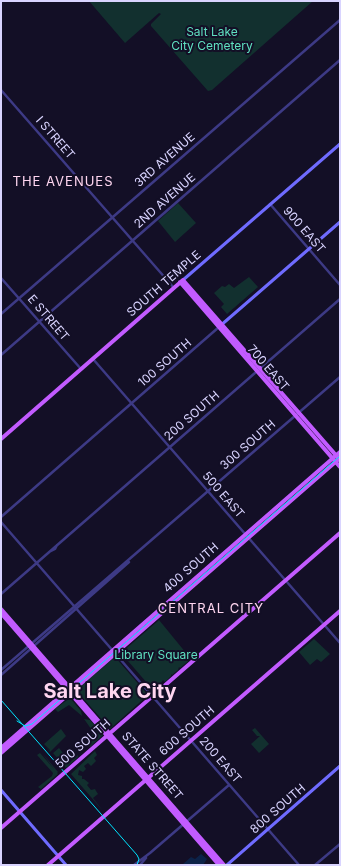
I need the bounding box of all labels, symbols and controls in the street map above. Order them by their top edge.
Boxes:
park label: Salt Lake City Cemetery [171,25,253,53]
street label: I STREET [33,114,77,162]
street label: 3RD AVENUE [132,130,198,190]
street label: 2ND AVENUE [131,170,199,232]
district label: THE AVENUES [12,174,114,190]
street label: 900 EAST [280,204,328,256]
street label: SOUTH TEMPLE [124,248,204,320]
street label: E STREET [24,292,72,344]
street label: 100 SOUTH [135,336,195,390]
street label: 700 EAST [244,342,292,394]
street label: 200 SOUTH [162,388,222,444]
street label: 300 SOUTH [217,417,279,473]
street label: 500 EAST [199,469,247,521]
street label: 400 SOUTH [160,540,222,596]
district label: CENTRAL CITY [158,601,264,617]
park label: Library Square [114,648,198,662]
district label: Salt Lake City [43,680,177,704]
street label: 600 SOUTH [156,703,218,759]
street label: 500 SOUTH [53,716,113,772]
street label: STATE STREET [119,729,185,803]
street label: 200 EAST [196,734,244,786]
street label: 800 SOUTH [247,781,309,837]

